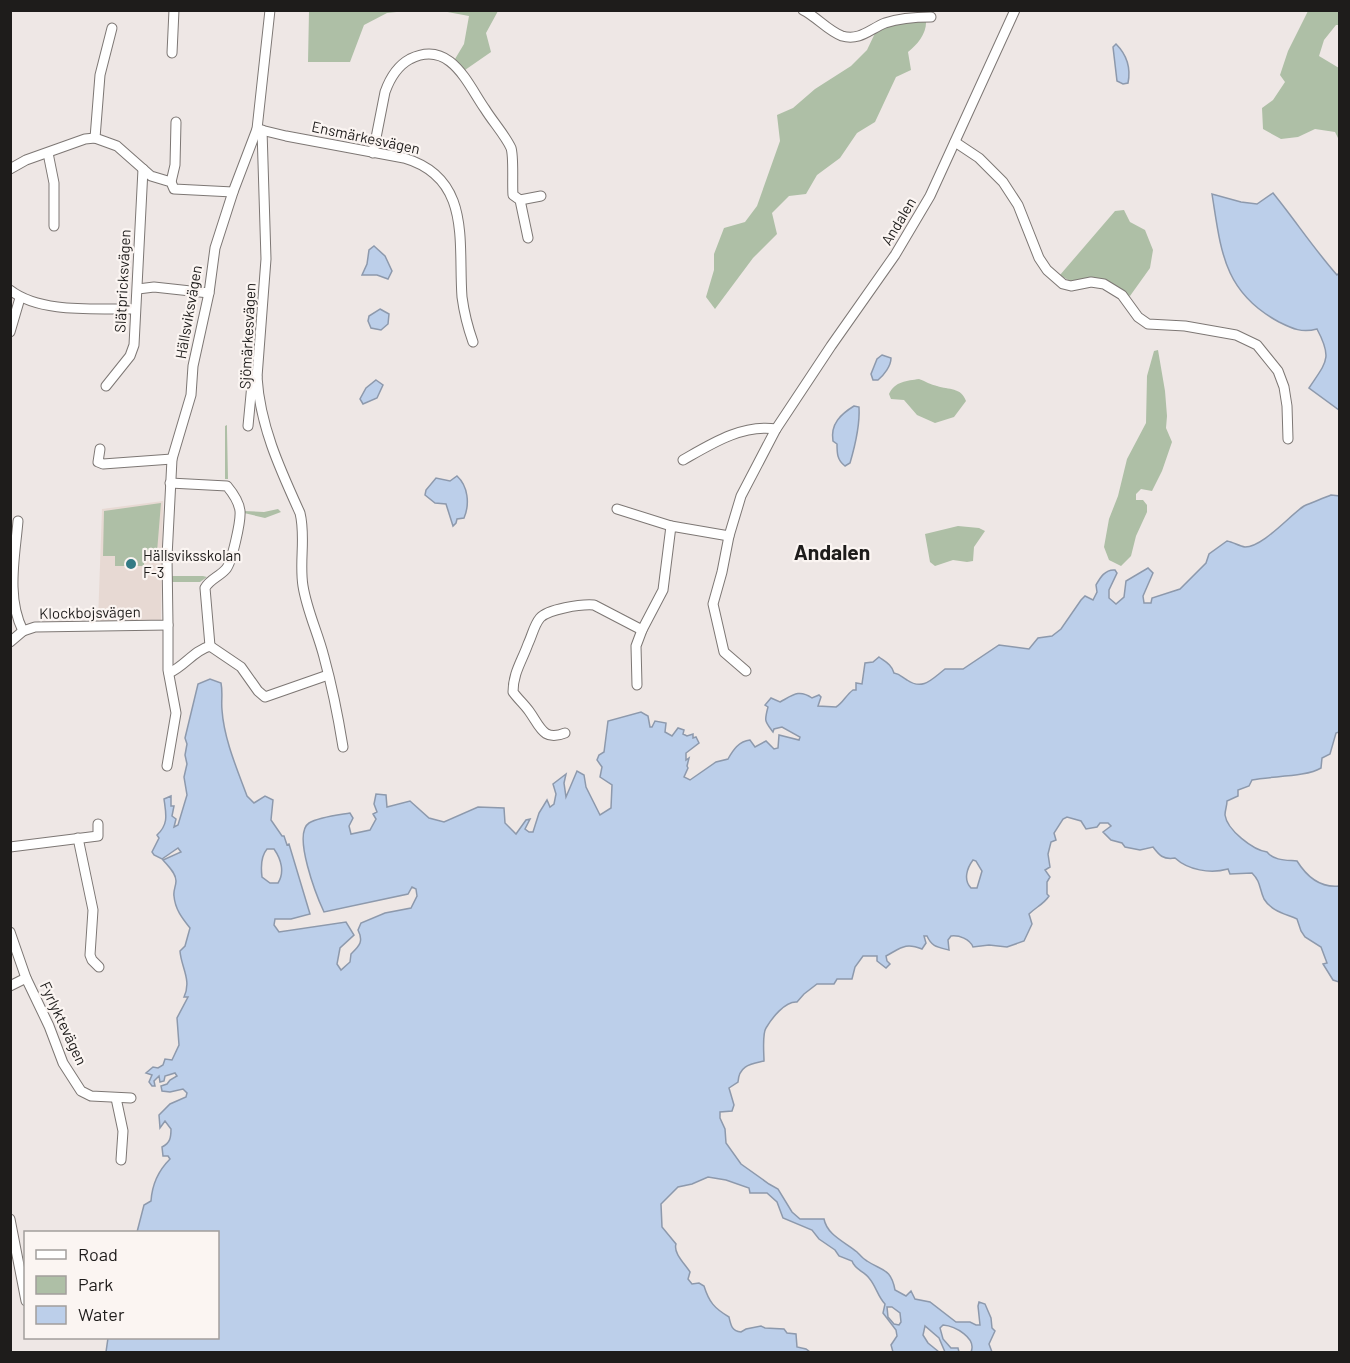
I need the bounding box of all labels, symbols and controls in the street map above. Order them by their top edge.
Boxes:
street label: Ensmärkesvägen [310,117,422,157]
street label: Andalen [877,194,919,248]
street label: Slätpricksvägen [110,229,134,333]
street label: Hällsviksvägen [171,264,205,360]
street label: Sjömärkesvägen [235,282,259,390]
district label: Andalen [794,539,870,564]
place label: Hällsviksskolan F-3 [143,546,241,581]
marker: Hällsviksskolan F-3 [124,557,138,571]
street label: Klockbojsvägen [39,602,141,622]
street label: Fyrlyktevägen [37,978,91,1068]
legend [24,1231,219,1339]
text: Road [78,1243,118,1265]
text: Park [78,1273,113,1295]
text: Water [78,1303,125,1325]

